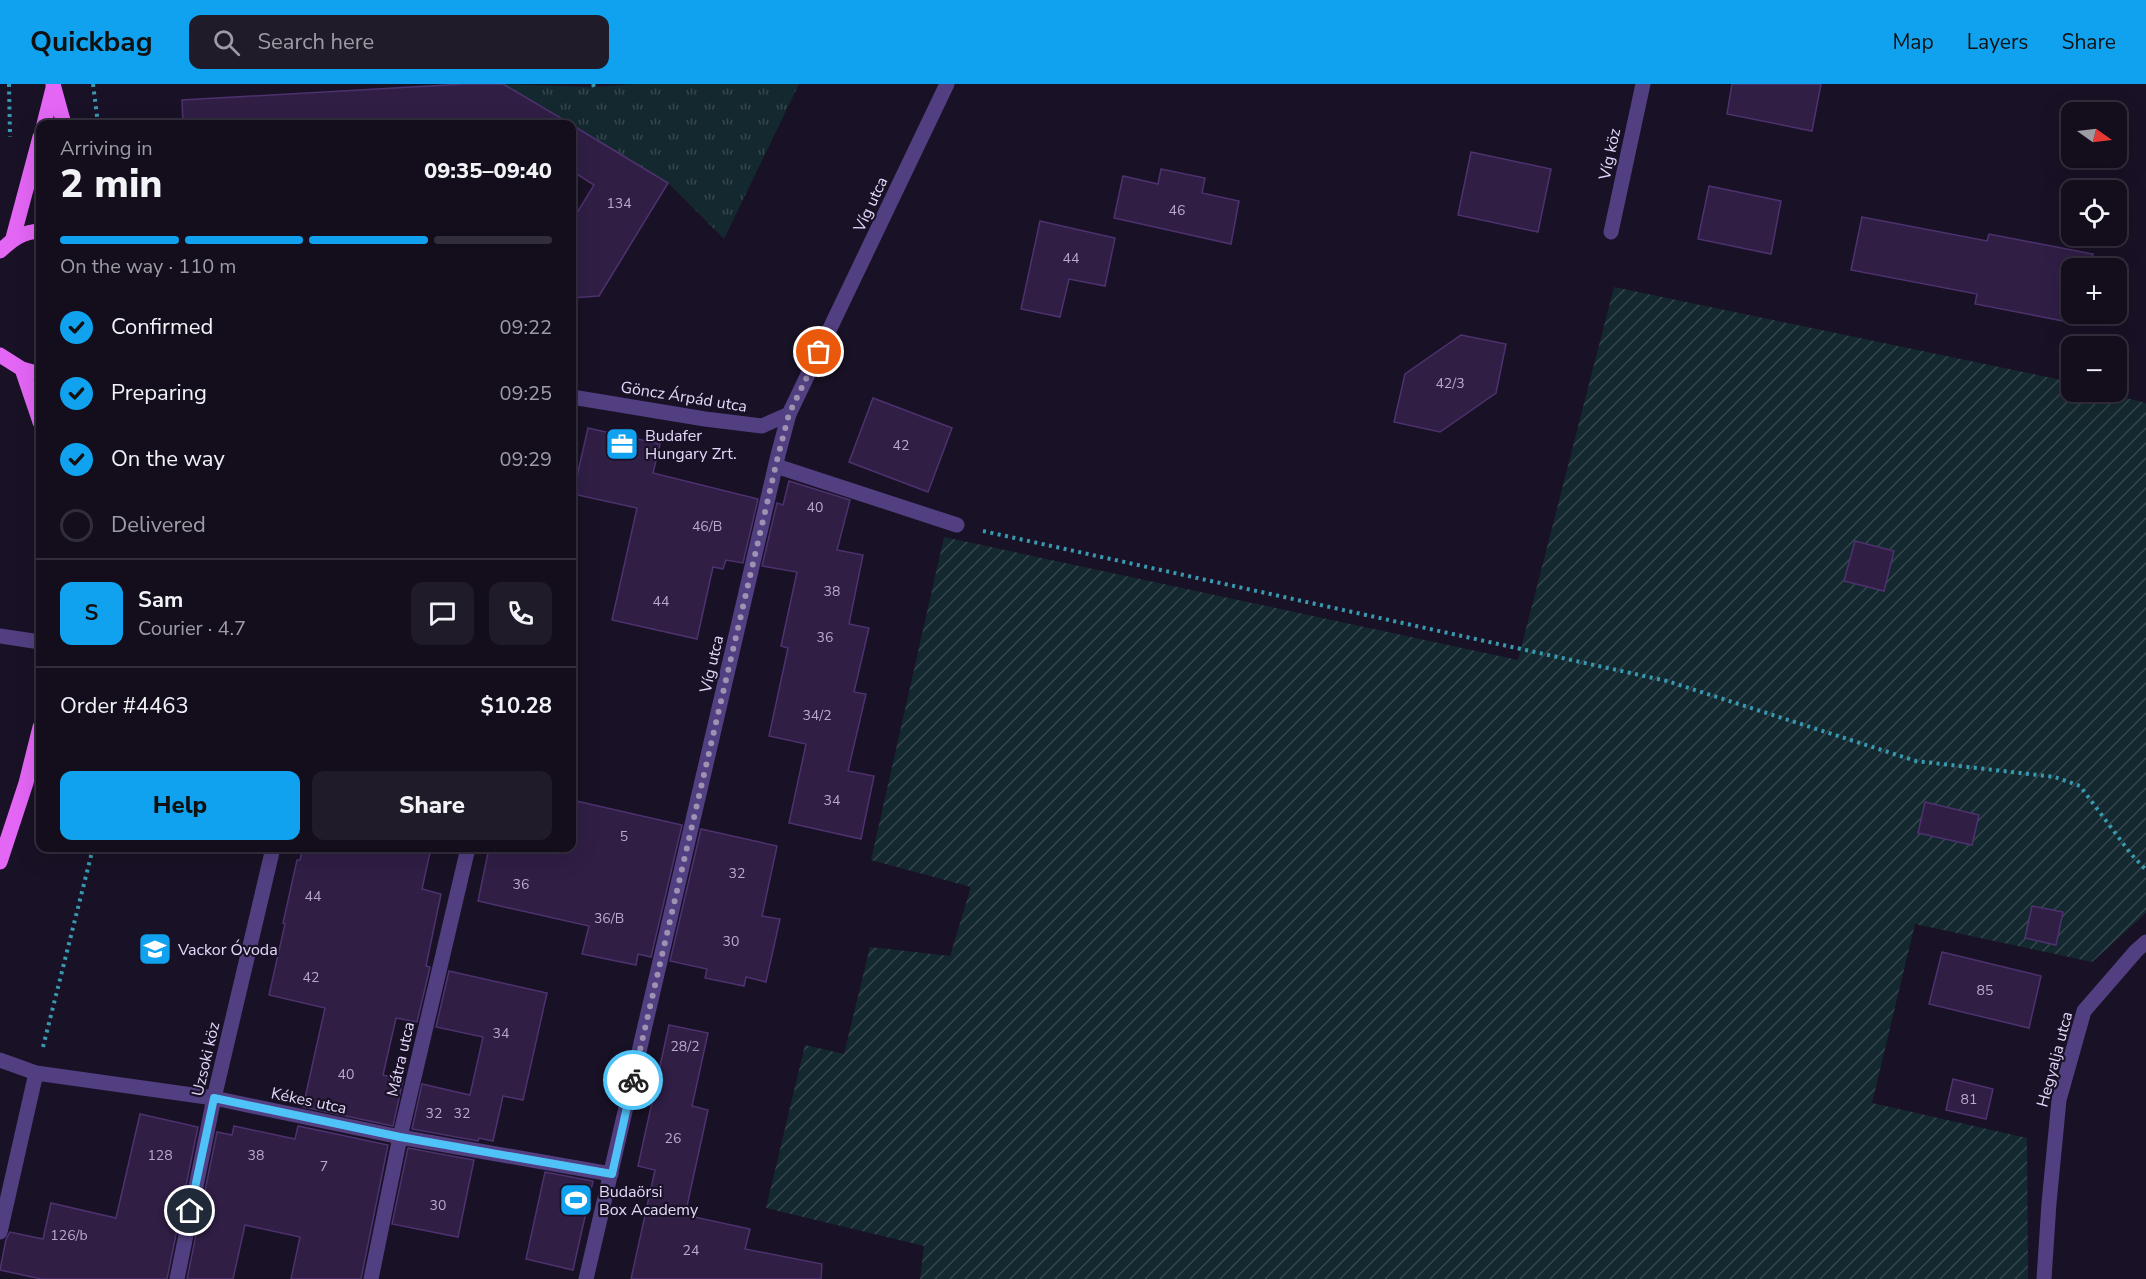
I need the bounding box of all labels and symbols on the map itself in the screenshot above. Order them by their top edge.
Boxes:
north arrow [2061,102,2127,168]
street label: Víg köz [1594,126,1626,183]
street label: Víg utca [848,173,893,237]
house number: 134 [606,194,632,213]
house number: 46 [1169,201,1185,220]
house number: 44 [1063,249,1079,268]
pin [793,326,844,377]
house number: 42/3 [1435,374,1465,393]
street label: Göncz Árpád utca [619,376,749,418]
place label: Budafer Hungary Zrt. [645,425,737,465]
office icon: Budafer Hungary Zrt. [604,426,640,462]
house number: 42 [893,436,909,455]
house number: 40 [807,498,823,517]
house number: 46/B [692,517,722,536]
house number: 38 [824,582,840,601]
house number: 44 [653,592,669,611]
house number: 36 [817,628,833,647]
street label: Víg utca [694,633,729,696]
house number: 34/2 [802,706,832,725]
house number: 34 [824,791,840,810]
house number: 5 [620,827,628,846]
house number: 32 [729,864,745,883]
house number: 36 [513,875,529,894]
house number: 44 [305,887,321,906]
house number: 36/B [594,909,624,928]
school or university icon: Vackor Óvoda [137,931,173,967]
house number: 30 [723,932,739,951]
place label: Vackor Óvoda [177,939,278,961]
house number: 42 [303,968,319,987]
house number: 85 [1977,981,1993,1000]
street label: Hegyalja utca [2032,1009,2078,1109]
street label: Uzsoki köz [187,1020,225,1098]
street label: Mátra utca [382,1020,420,1099]
house number: 34 [493,1024,509,1043]
house number: 28/2 [670,1037,700,1056]
courier [603,1050,663,1110]
house number: 40 [338,1065,354,1084]
street label: Kékes utca [269,1082,349,1120]
house number: 81 [1961,1090,1977,1109]
house number: 32 [426,1104,442,1123]
house number: 32 [454,1104,470,1123]
house number: 26 [665,1129,681,1148]
house number: 128 [147,1146,173,1165]
house number: 38 [248,1146,264,1165]
house number: 7 [320,1157,328,1176]
place label: Budaörsi Box Academy [599,1181,699,1221]
sports icon: Budaörsi Box Academy [558,1182,594,1218]
pin [164,1185,215,1236]
house number: 30 [430,1196,446,1215]
house number: 126/b [50,1226,88,1245]
house number: 24 [683,1241,699,1260]

